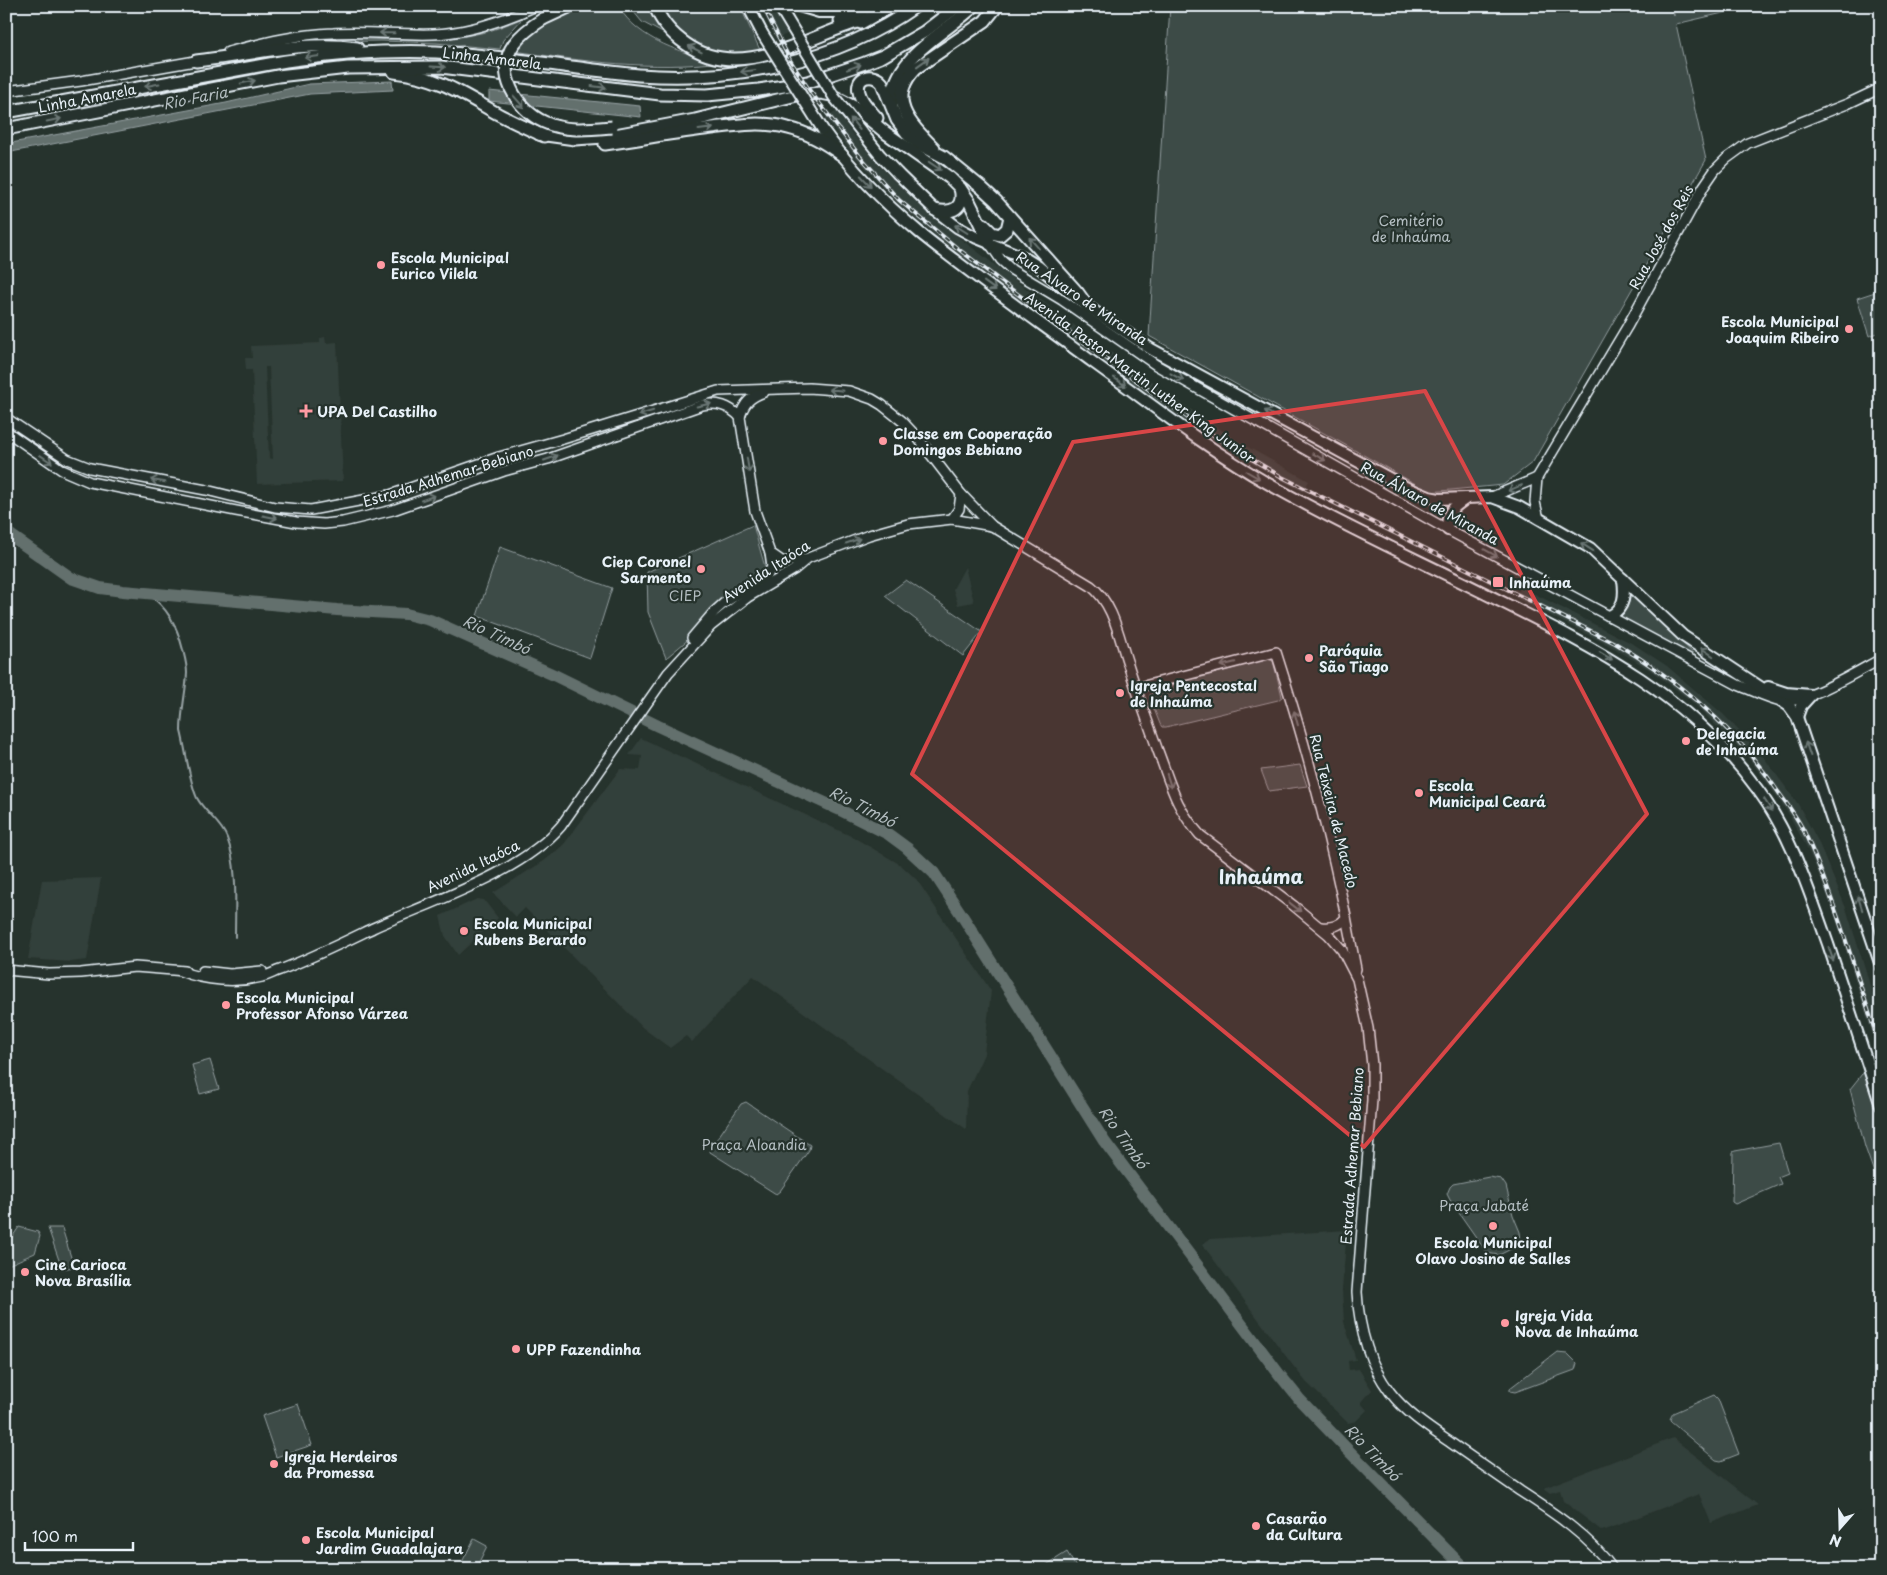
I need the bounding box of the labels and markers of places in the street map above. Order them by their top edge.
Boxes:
place label: Escola Municipal Eurico Vilela [391,247,509,284]
marker: Escola Municipal Eurico Vilela [375,259,387,271]
place label: Escola Municipal Joaquim Ribeiro [1721,311,1839,348]
marker: Escola Municipal Joaquim Ribeiro [1843,323,1855,335]
place label: UPA Del Castilho [317,401,437,422]
marker: UPA Del Castilho [299,404,313,418]
place label: Classe em Cooperação Domingos Bebiano [893,423,1052,460]
marker: Classe em Cooperação Domingos Bebiano [877,435,889,447]
place label: Ciep Coronel Sarmento [602,551,691,588]
marker: Ciep Coronel Sarmento [695,563,707,575]
place label: Inhaúma [1509,572,1572,593]
marker: Inhaúma [1491,575,1505,589]
place label: Paróquia São Tiago [1319,640,1389,677]
marker: Paróquia São Tiago [1303,652,1315,664]
place label: Igreja Pentecostal de Inhaúma [1130,675,1257,712]
marker: Igreja Pentecostal de Inhaúma [1114,687,1126,699]
place label: Delegacia de Inhaúma [1696,723,1779,760]
marker: Delegacia de Inhaúma [1680,735,1692,747]
place label: Escola Municipal Ceará [1429,775,1546,812]
marker: Escola Municipal Ceará [1413,787,1425,799]
place label: Escola Municipal Rubens Berardo [474,913,592,950]
marker: Escola Municipal Rubens Berardo [458,925,470,937]
place label: Escola Municipal Professor Afonso Várzea [236,987,409,1024]
marker: Escola Municipal Professor Afonso Várzea [220,999,232,1011]
marker: Escola Municipal Olavo Josino de Salles [1487,1220,1499,1232]
place label: Escola Municipal Olavo Josino de Salles [1415,1232,1571,1269]
place label: Cine Carioca Nova Brasília [35,1254,132,1291]
marker: Cine Carioca Nova Brasília [19,1266,31,1278]
place label: Igreja Vida Nova de Inhaúma [1515,1305,1639,1342]
marker: Igreja Vida Nova de Inhaúma [1499,1317,1511,1329]
place label: UPP Fazendinha [526,1339,642,1360]
marker: UPP Fazendinha [510,1343,522,1355]
place label: Igreja Herdeiros da Promessa [284,1446,398,1483]
marker: Igreja Herdeiros da Promessa [268,1458,280,1470]
place label: Casarão da Cultura [1266,1508,1343,1545]
marker: Casarão da Cultura [1250,1520,1262,1532]
place label: Escola Municipal Jardim Guadalajara [316,1522,464,1559]
marker: Escola Municipal Jardim Guadalajara [300,1534,312,1546]

